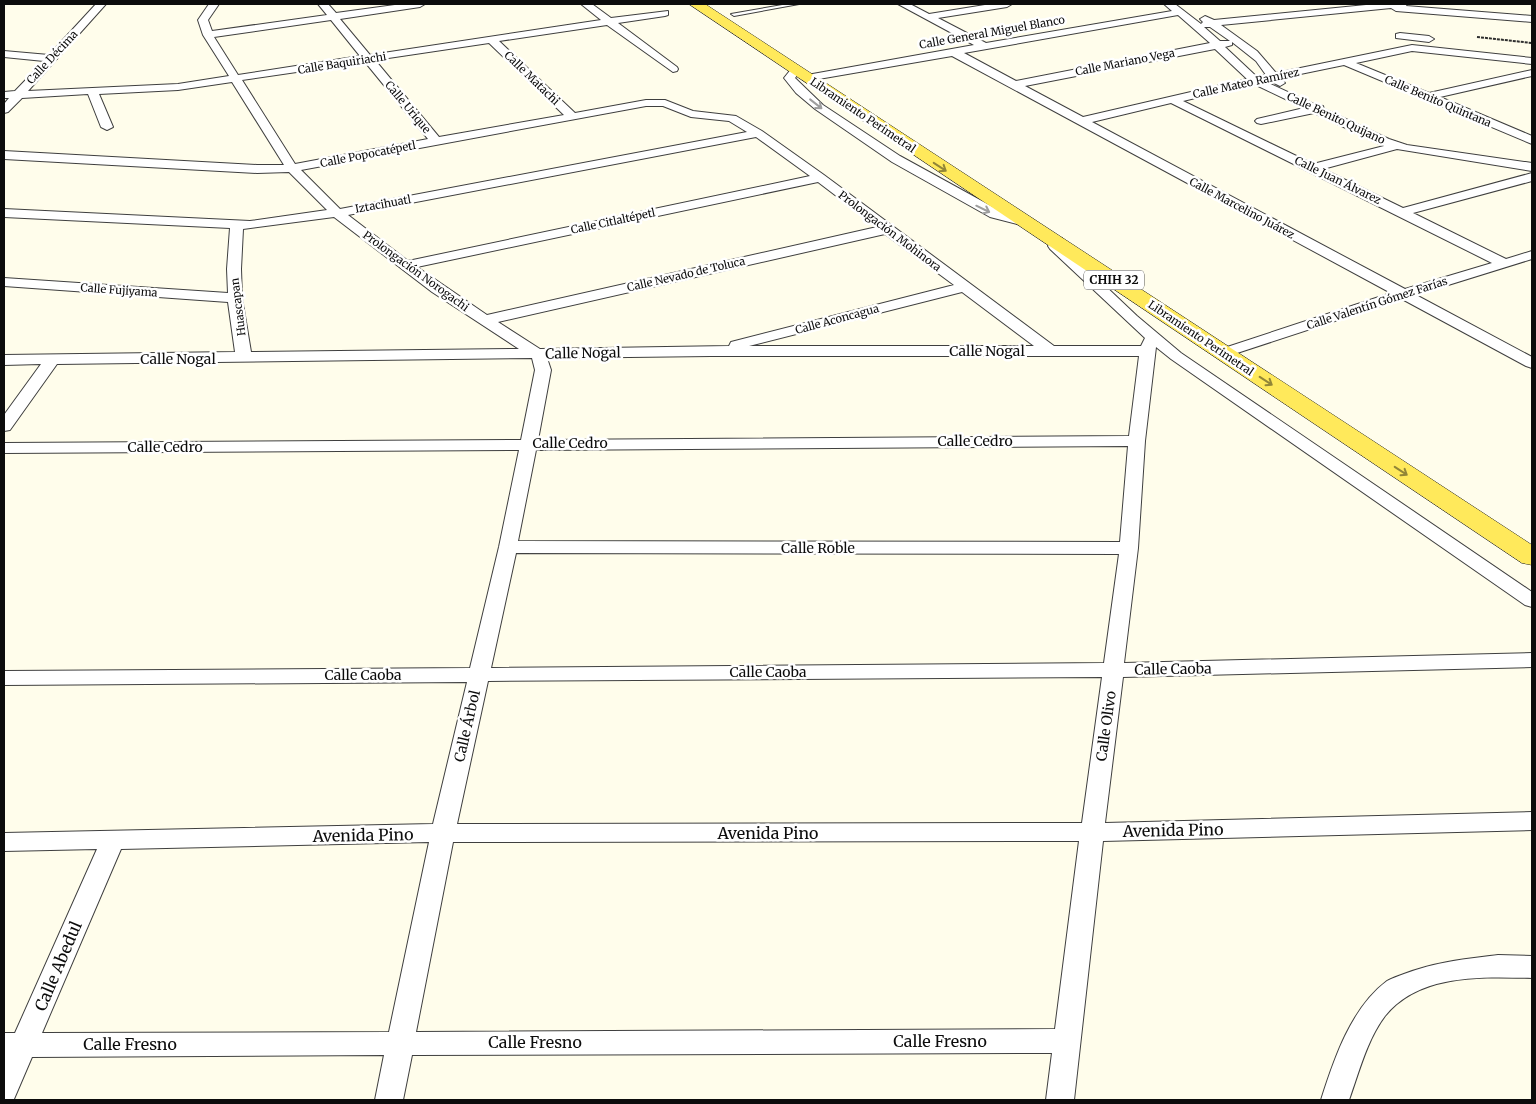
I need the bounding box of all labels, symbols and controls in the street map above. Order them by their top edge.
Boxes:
street label: Calle General Miguel Blanco [918,12,1066,52]
street label: Calle Décima [23,27,81,87]
street label: Calle Mariano Vega [1074,45,1176,78]
street label: Calle Matachi [501,48,563,108]
street label: Calle Baquiriachi [297,49,388,77]
street label: Calle Mateo Ramírez [1191,65,1301,101]
street label: Calle Benito Quintana [1382,72,1494,130]
street label: Libramiento Perimetral [808,74,919,156]
street label: Calle Urique [382,78,434,136]
street label: Calle Benito Quijano [1285,89,1388,147]
one-way arrow [809,99,822,110]
street label: Calle Popocatépetl [319,138,418,170]
street label: Calle Juan Álvarez [1292,153,1384,207]
one-way arrow [933,162,947,172]
street label: Calle Marcelino Juárez [1187,174,1297,242]
street label: Prolongación Mohinora [836,188,944,274]
street label: Iztacihuatl [354,192,413,216]
one-way arrow [976,204,991,214]
street label: Calle Citlaltépetl [569,205,657,237]
street label: Prolongación Norogachi [360,228,472,314]
street label: Calle Nevado de Toluca [626,254,746,294]
road number: CHIH 32 [1084,270,1144,290]
street label: Calle Valentín Gómez Farías [1305,274,1449,332]
street label: Huascapan [227,277,248,337]
street label: Calle Fujiyama [80,280,158,300]
street label: Libramiento Perimetral [1146,297,1257,379]
street label: Calle Aconcagua [794,301,881,337]
street label: Calle Nogal [949,342,1025,360]
street label: Calle Nogal [545,343,622,363]
street label: Calle Nogal [140,350,216,368]
one-way arrow [1258,377,1272,387]
street label: Calle Cedro [937,432,1013,450]
street label: Calle Cedro [532,434,608,452]
street label: Calle Cedro [127,438,203,456]
one-way arrow [1394,466,1408,476]
street label: Calle Roble [781,539,855,557]
street label: Calle Caoba [1134,659,1212,679]
street label: Calle Caoba [729,663,807,681]
street label: Calle Caoba [324,666,402,684]
street label: Calle Árbol [450,688,484,764]
street label: Calle Olivo [1092,690,1120,762]
street label: Avenida Pino [1121,819,1224,841]
street label: Avenida Pino [717,823,818,843]
street label: Avenida Pino [311,824,414,846]
street label: Calle Abedul [30,918,86,1014]
street label: Calle Fresno [893,1031,987,1051]
street label: Calle Fresno [488,1032,582,1052]
street label: Calle Fresno [83,1034,177,1054]

